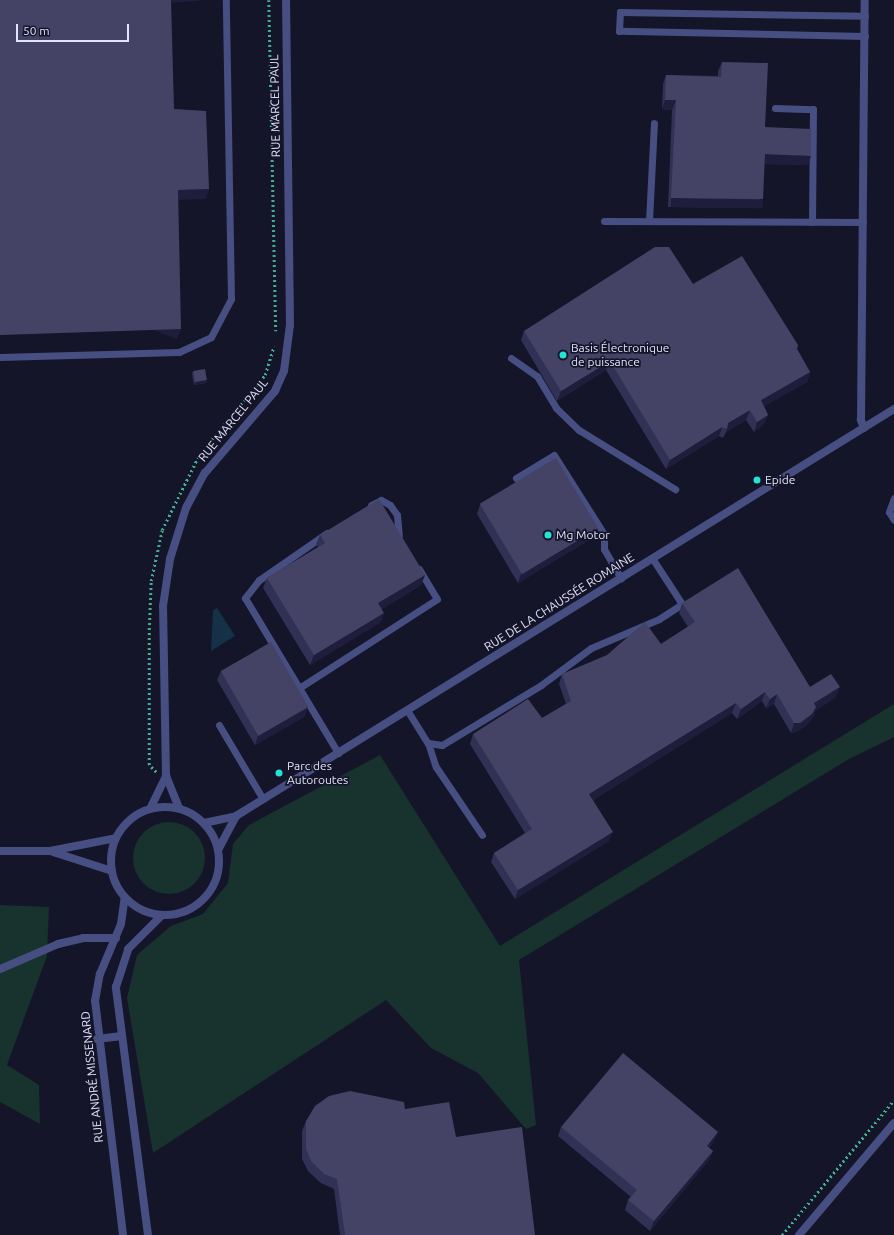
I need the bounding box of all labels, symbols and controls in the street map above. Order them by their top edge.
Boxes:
scale bar [18,16,131,42]
text: 50 m [23,24,50,37]
street label: RUE MARCEL PAUL [267,55,283,157]
place label: Basis Électronique de puissance [571,341,669,369]
marker: Basis Électronique de puissance [558,350,568,360]
street label: RUE MARCEL PAUL [195,376,271,464]
place label: Epide [765,473,795,487]
marker: Epide [752,475,762,485]
place label: Mg Motor [556,528,610,542]
marker: Mg Motor [543,530,553,540]
street label: RUE DE LA CHAUSSÉE ROMAINE [481,550,637,654]
place label: Parc des Autoroutes [287,759,348,787]
marker: Parc des Autoroutes [274,768,284,778]
street label: RUE ANDRÉ MISSENARD [78,1011,106,1143]

